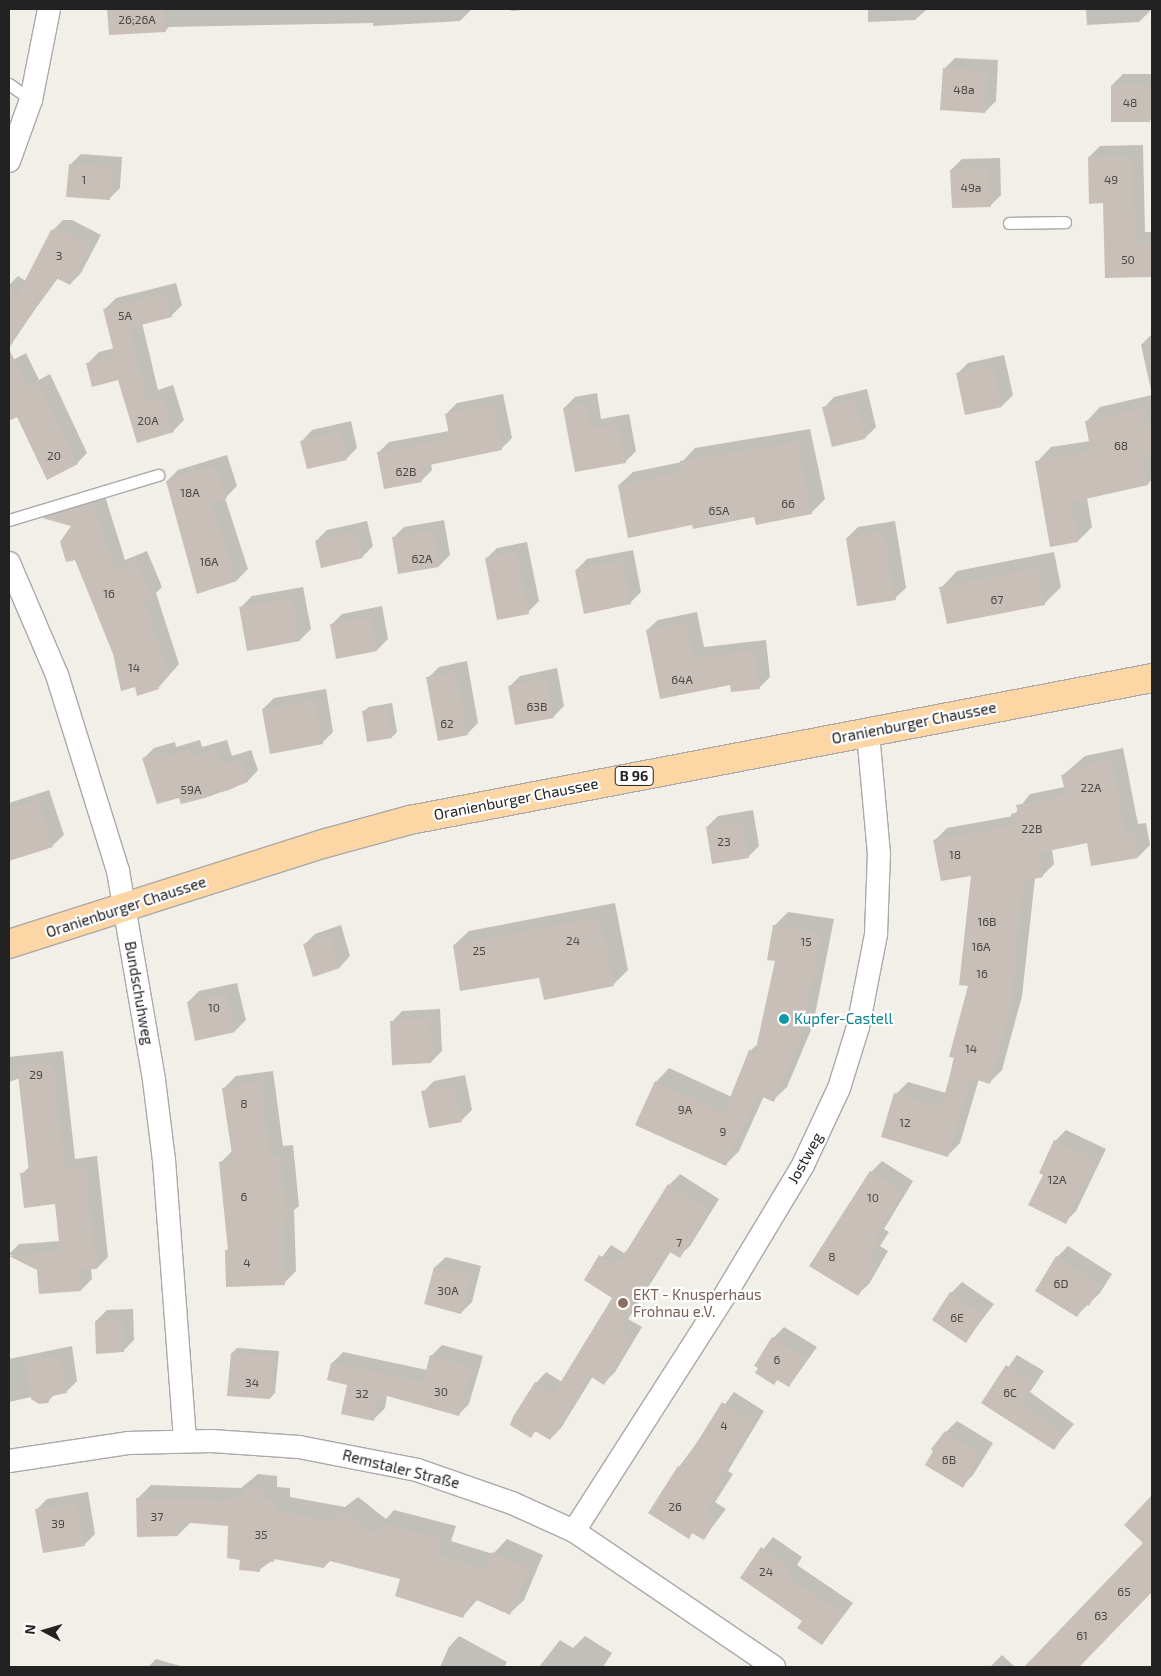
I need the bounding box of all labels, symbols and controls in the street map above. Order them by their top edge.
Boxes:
house number: 26;26A [118,13,156,27]
house number: 48a [953,83,975,97]
house number: 48 [1123,96,1137,110]
house number: 1 [82,173,86,187]
house number: 49 [1104,173,1118,187]
house number: 49a [961,181,981,195]
house number: 3 [56,249,62,263]
house number: 50 [1121,253,1135,267]
house number: 5A [118,309,132,323]
house number: 20A [137,414,159,428]
house number: 68 [1114,439,1128,453]
house number: 20 [47,449,61,463]
house number: 62B [395,465,417,479]
house number: 18A [180,486,200,500]
house number: 66 [781,497,795,511]
house number: 65A [709,504,729,518]
house number: 62A [411,552,433,566]
house number: 16A [199,555,219,569]
house number: 16 [103,587,115,601]
house number: 67 [990,593,1004,607]
house number: 14 [128,661,140,675]
house number: 64A [671,673,693,687]
street label: Oranienburger Chaussee [830,698,998,748]
house number: 63B [527,700,547,714]
house number: 62 [440,717,454,731]
road number: B 96 [614,764,654,788]
street label: Oranienburger Chaussee [432,774,600,824]
house number: 22A [1081,781,1101,795]
house number: 59A [181,783,201,797]
house number: 22B [1022,822,1042,836]
house number: 23 [717,835,731,849]
house number: 18 [949,848,961,862]
street label: Oranienburger Chaussee [43,873,209,941]
house number: 16B [977,915,997,929]
house number: 24 [566,934,580,948]
house number: 15 [800,935,812,949]
street label: Bundschuhweg [121,940,157,1046]
house number: 16A [971,940,991,954]
house number: 25 [472,944,486,958]
house number: 16 [976,967,988,981]
house number: 10 [208,1001,220,1015]
place label: Kupfer-Castell [794,1010,893,1028]
marker: Kupfer-Castell [778,1013,790,1025]
house number: 14 [965,1042,977,1056]
house number: 29 [29,1068,43,1082]
house number: 8 [240,1097,248,1111]
house number: 9A [678,1103,692,1117]
house number: 12 [899,1116,911,1130]
house number: 9 [720,1125,726,1139]
street label: Jostweg [784,1129,826,1187]
house number: 12A [1048,1173,1066,1187]
house number: 6 [241,1190,247,1204]
house number: 10 [867,1191,879,1205]
house number: 7 [676,1236,682,1250]
house number: 8 [828,1250,836,1264]
house number: 4 [243,1256,251,1270]
house number: 6D [1054,1277,1068,1291]
house number: 30A [437,1284,459,1298]
place label: EKT - Knusperhaus Frohnau e.V. [633,1285,762,1320]
marker: EKT - Knusperhaus Frohnau e.V. [617,1297,629,1309]
house number: 6E [950,1311,964,1325]
house number: 6 [774,1353,780,1367]
house number: 34 [245,1376,259,1390]
house number: 30 [434,1385,448,1399]
house number: 6C [1003,1386,1017,1400]
house number: 32 [355,1387,369,1401]
house number: 4 [720,1419,728,1433]
street label: Remstaler Straße [340,1446,462,1492]
house number: 6B [942,1453,956,1467]
house number: 26 [668,1500,682,1514]
house number: 37 [151,1510,163,1524]
house number: 39 [51,1517,65,1531]
house number: 35 [254,1528,268,1542]
house number: 24 [759,1565,773,1579]
house number: 65 [1117,1585,1131,1599]
north arrow [20,1606,70,1656]
house number: 63 [1094,1609,1108,1623]
text: N [21,1623,39,1635]
house number: 61 [1076,1629,1088,1643]

